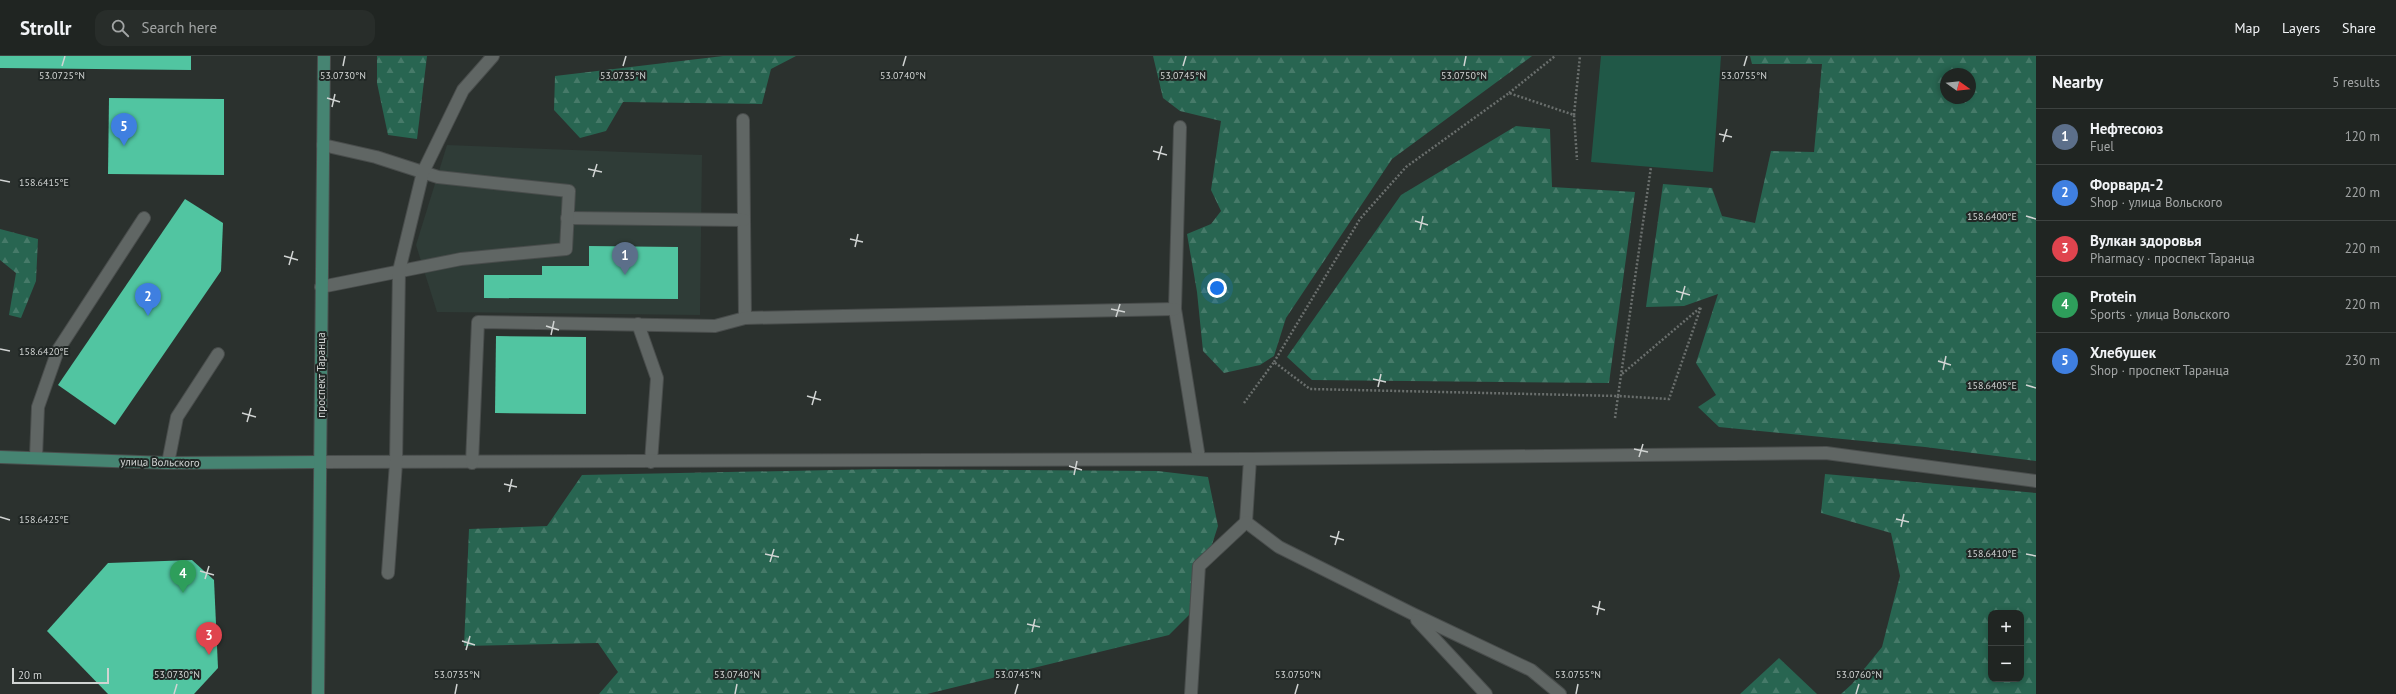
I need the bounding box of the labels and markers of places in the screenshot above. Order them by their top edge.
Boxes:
pin: 5 [111,113,137,146]
pin: 1 [612,242,638,275]
pin: 2 [135,283,161,316]
pin: 4 [170,560,196,593]
pin: 3 [196,622,222,655]

